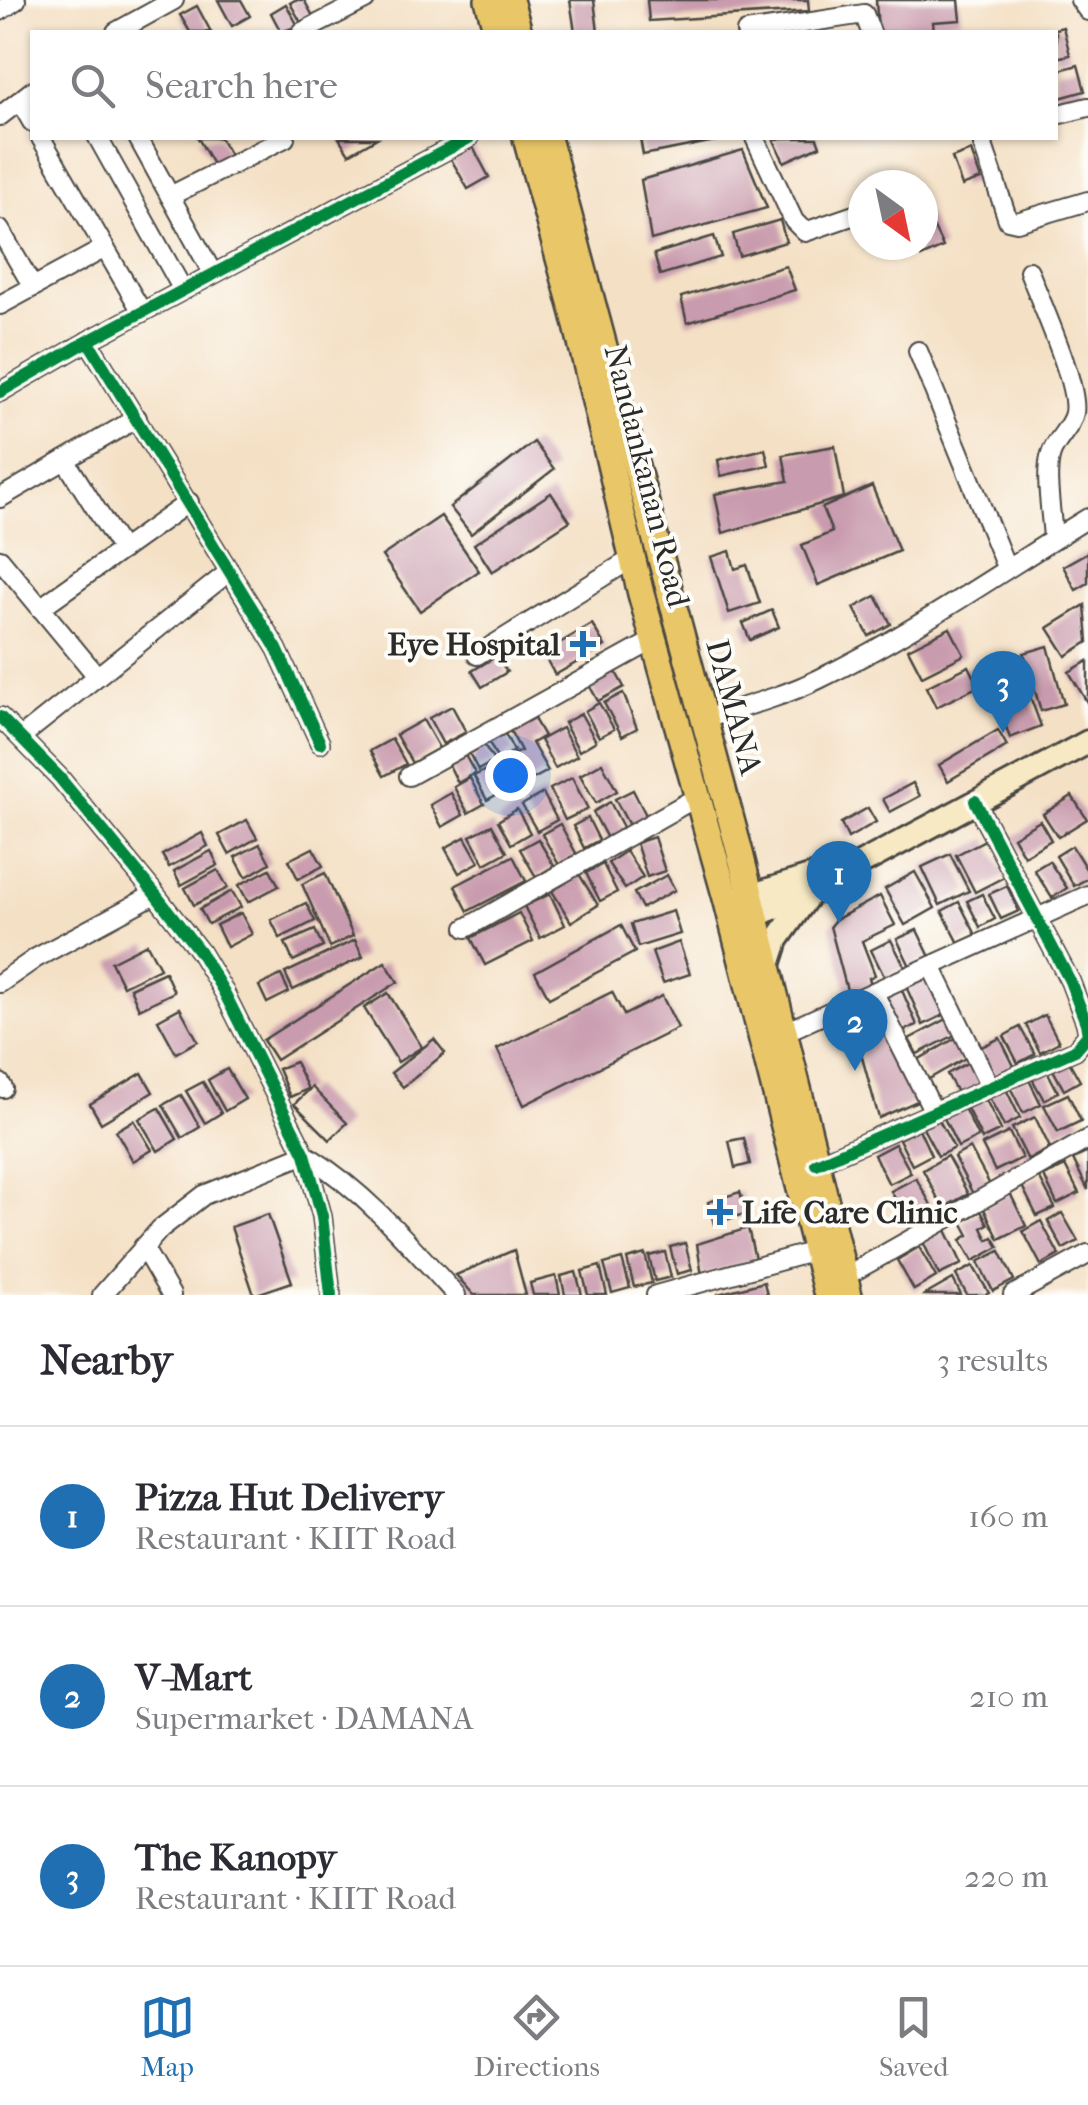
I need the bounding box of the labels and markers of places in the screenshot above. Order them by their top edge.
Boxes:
place label: Eye Hospital [388,626,560,663]
marker: Eye Hospital [570,631,596,657]
pin: 3 [970,650,1036,733]
pin: 1 [806,840,872,923]
pin: 2 [822,988,888,1071]
place label: Life Care Clinic [742,1194,958,1231]
marker: Life Care Clinic [707,1199,733,1225]

